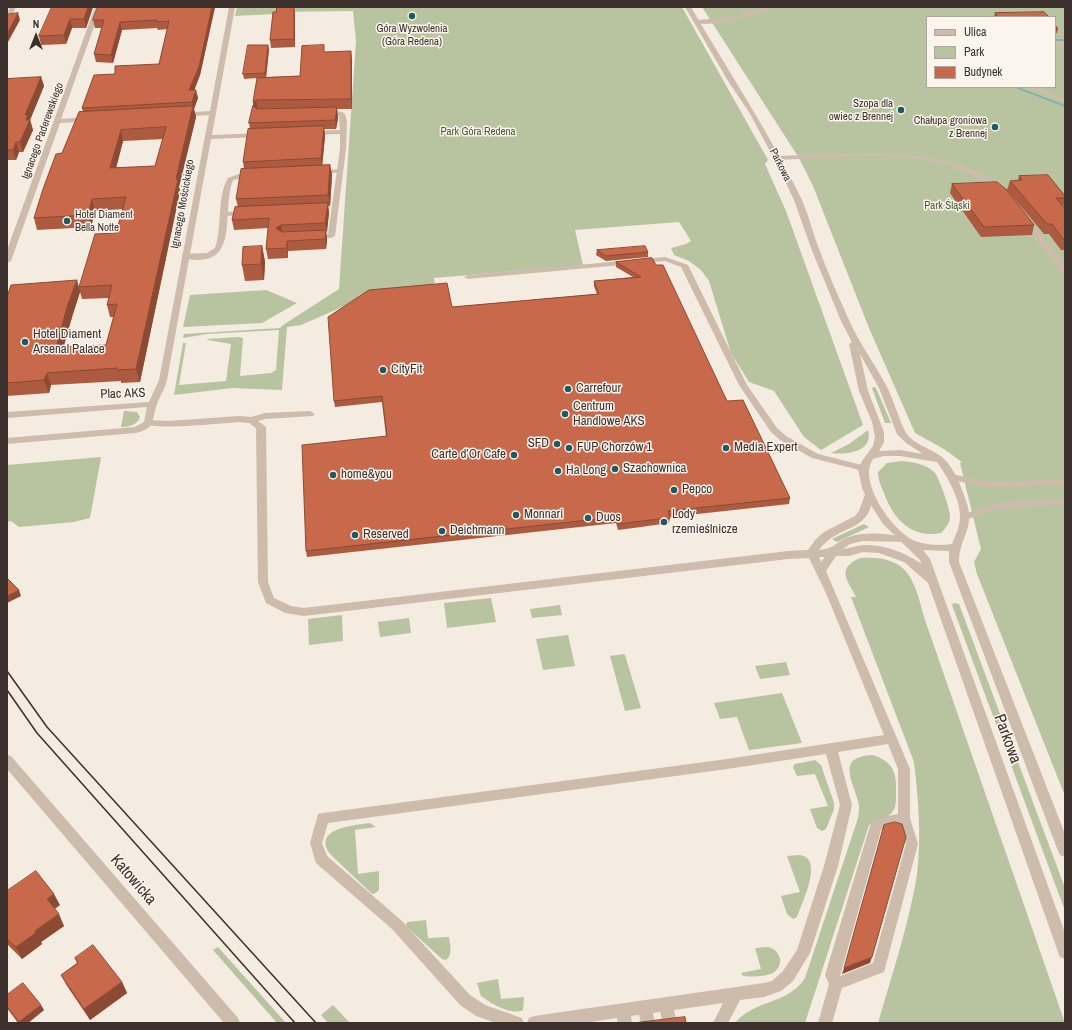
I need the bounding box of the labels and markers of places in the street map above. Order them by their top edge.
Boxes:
marker: Góra Wyzwolenia (Góra Redena) [407,11,417,21]
place label: Góra Wyzwolenia (Góra Redena) [376,22,448,48]
place label: Szopa dla owiec z Brennej [829,97,893,123]
marker: Szopa dla owiec z Brennej [896,105,906,115]
place label: Chałupa groniowa z Brennej [914,114,987,140]
marker: Chałupa groniowa z Brennej [990,122,1000,132]
place label: Hotel Diament Bella Notte [75,208,133,234]
marker: Hotel Diament Bella Notte [62,216,72,226]
place label: Hotel Diament Arsenal Palace [33,327,105,358]
marker: Hotel Diament Arsenal Palace [20,337,30,347]
place label: CityFit [391,362,422,378]
marker: CityFit [378,365,388,375]
place label: Carrefour [576,381,621,397]
marker: Carrefour [563,384,573,394]
place label: Centrum Handlowe AKS [573,399,645,430]
marker: Centrum Handlowe AKS [560,409,570,419]
place label: SFD [528,436,549,452]
marker: SFD [552,439,562,449]
place label: FUP Chorzów 1 [577,440,652,456]
place label: Media Expert [734,440,797,456]
marker: FUP Chorzów 1 [564,443,574,453]
marker: Media Expert [721,443,731,453]
place label: Carte d’Or Cafe [431,447,506,463]
marker: Carte d’Or Cafe [509,450,519,460]
place label: Szachownica [623,461,686,477]
place label: Ha Long [566,463,606,479]
marker: Szachownica [610,464,620,474]
marker: Ha Long [553,466,563,476]
place label: home&you [341,467,392,483]
marker: home&you [328,470,338,480]
place label: Pepco [682,482,712,498]
marker: Pepco [669,485,679,495]
place label: Monnari [524,507,563,523]
place label: Lody rzemieślnicze [672,507,738,538]
marker: Monnari [511,510,521,520]
place label: Duos [596,510,621,526]
marker: Duos [583,513,593,523]
marker: Lody rzemieślnicze [659,517,669,527]
place label: Deichmann [450,523,505,539]
marker: Deichmann [437,526,447,536]
place label: Reserved [363,527,409,543]
marker: Reserved [350,530,360,540]

